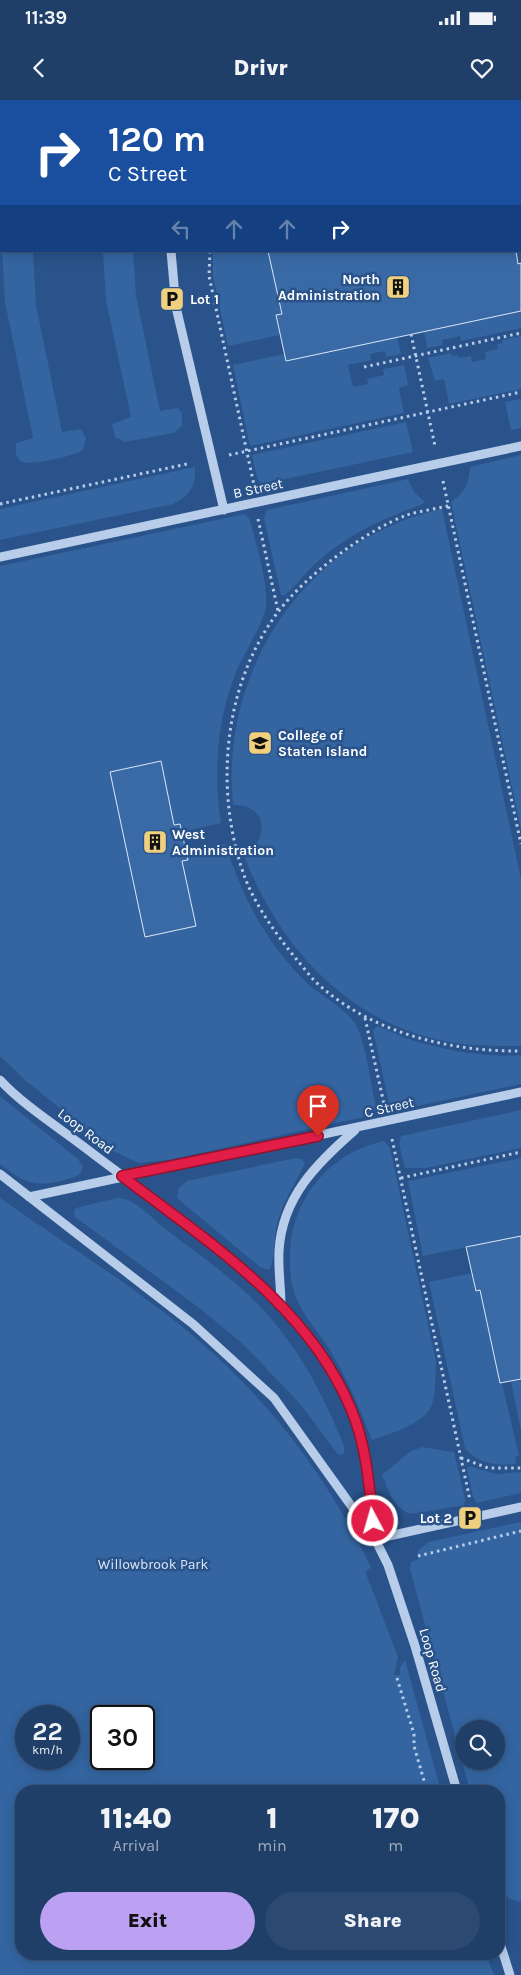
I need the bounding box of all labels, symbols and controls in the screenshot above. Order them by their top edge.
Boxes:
text: 11:39 [25,7,67,29]
icon: back [25,54,53,82]
icon: heart [468,54,496,82]
text: Drivr [233,55,288,81]
text: 120 m [108,119,206,160]
icon: right [25,120,90,185]
text: C Street [108,161,187,187]
icon: left [167,215,195,243]
icon: ahead [220,215,248,243]
icon: ahead [273,215,301,243]
icon: right [326,215,354,243]
place label: North Administration [278,271,380,304]
building icon: North Administration [385,274,411,300]
parking icon: Lot 1 [159,286,185,312]
place label: Lot 1 [190,291,219,308]
street label: B Street [232,475,285,502]
place label: College of Staten Island [278,727,367,760]
school or university icon: College of Staten Island [247,730,273,756]
place label: West Administration [172,826,274,859]
building icon: West Administration [142,829,168,855]
pin [297,1085,339,1136]
icon: arrive [304,1092,332,1120]
street label: C Street [363,1094,416,1121]
street label: Loop Road [54,1105,117,1158]
position arrow [346,1494,398,1546]
parking icon: Lot 2 [457,1505,483,1531]
place label: Lot 2 [420,1510,452,1527]
park label: Willowbrook Park [98,1556,208,1573]
street label: Loop Road [415,1626,450,1694]
speed limit sign: 30 [90,1705,155,1770]
text: 22 [32,1717,63,1746]
map controls [455,1720,505,1770]
button: search [455,1720,505,1770]
text: km/h [32,1743,63,1757]
text: 11:40 [100,1800,172,1836]
text: 1 [266,1800,278,1836]
text: 170 [372,1800,420,1836]
text: Arrival [113,1836,160,1855]
text: min [257,1836,287,1855]
text: m [388,1836,403,1855]
button: Exit [40,1892,255,1950]
button: Share [265,1892,480,1950]

